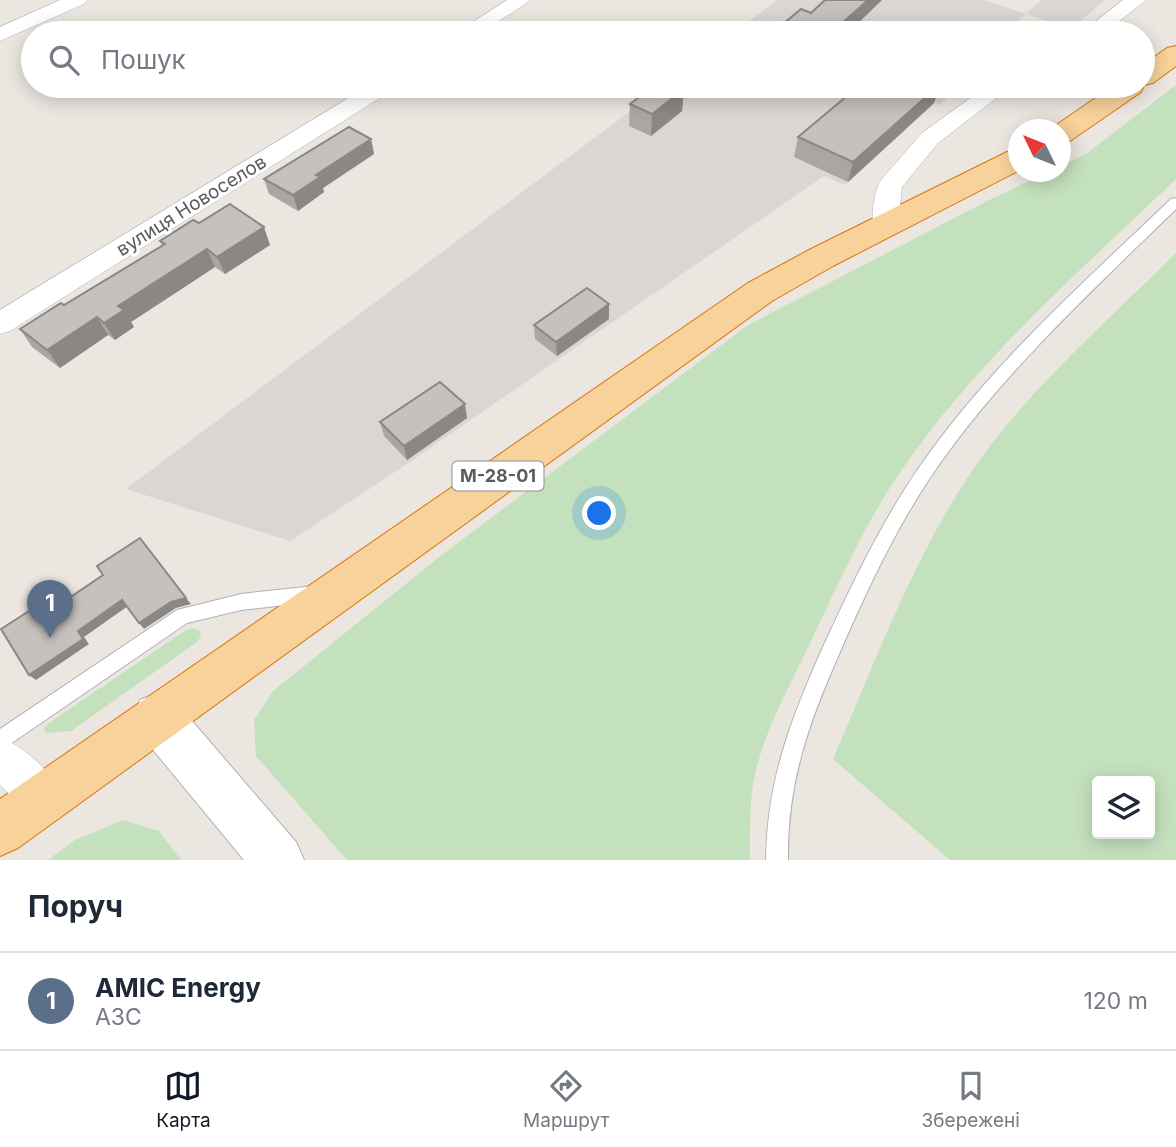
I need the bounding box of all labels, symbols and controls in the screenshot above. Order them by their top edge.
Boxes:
search box [21,21,1155,98]
icon: search [45,41,83,79]
text: Пошук [101,44,186,75]
north arrow [1008,119,1071,182]
street label: вулиця Новоселов [112,150,271,261]
road number: М-28-01 [452,462,544,490]
your location [582,496,616,530]
pin: 1 [27,580,73,638]
map controls [1092,776,1155,839]
button: layers [1092,776,1155,839]
text: Поруч [28,888,123,924]
text: AMIC Energy [95,972,261,1003]
text: 1 [46,987,56,1015]
text: 120 m [1083,987,1148,1015]
text: АЗС [95,1003,142,1031]
tab: Карта [156,1067,211,1132]
tab: Маршрут [523,1067,609,1132]
tab: Збережені [922,1067,1020,1132]

